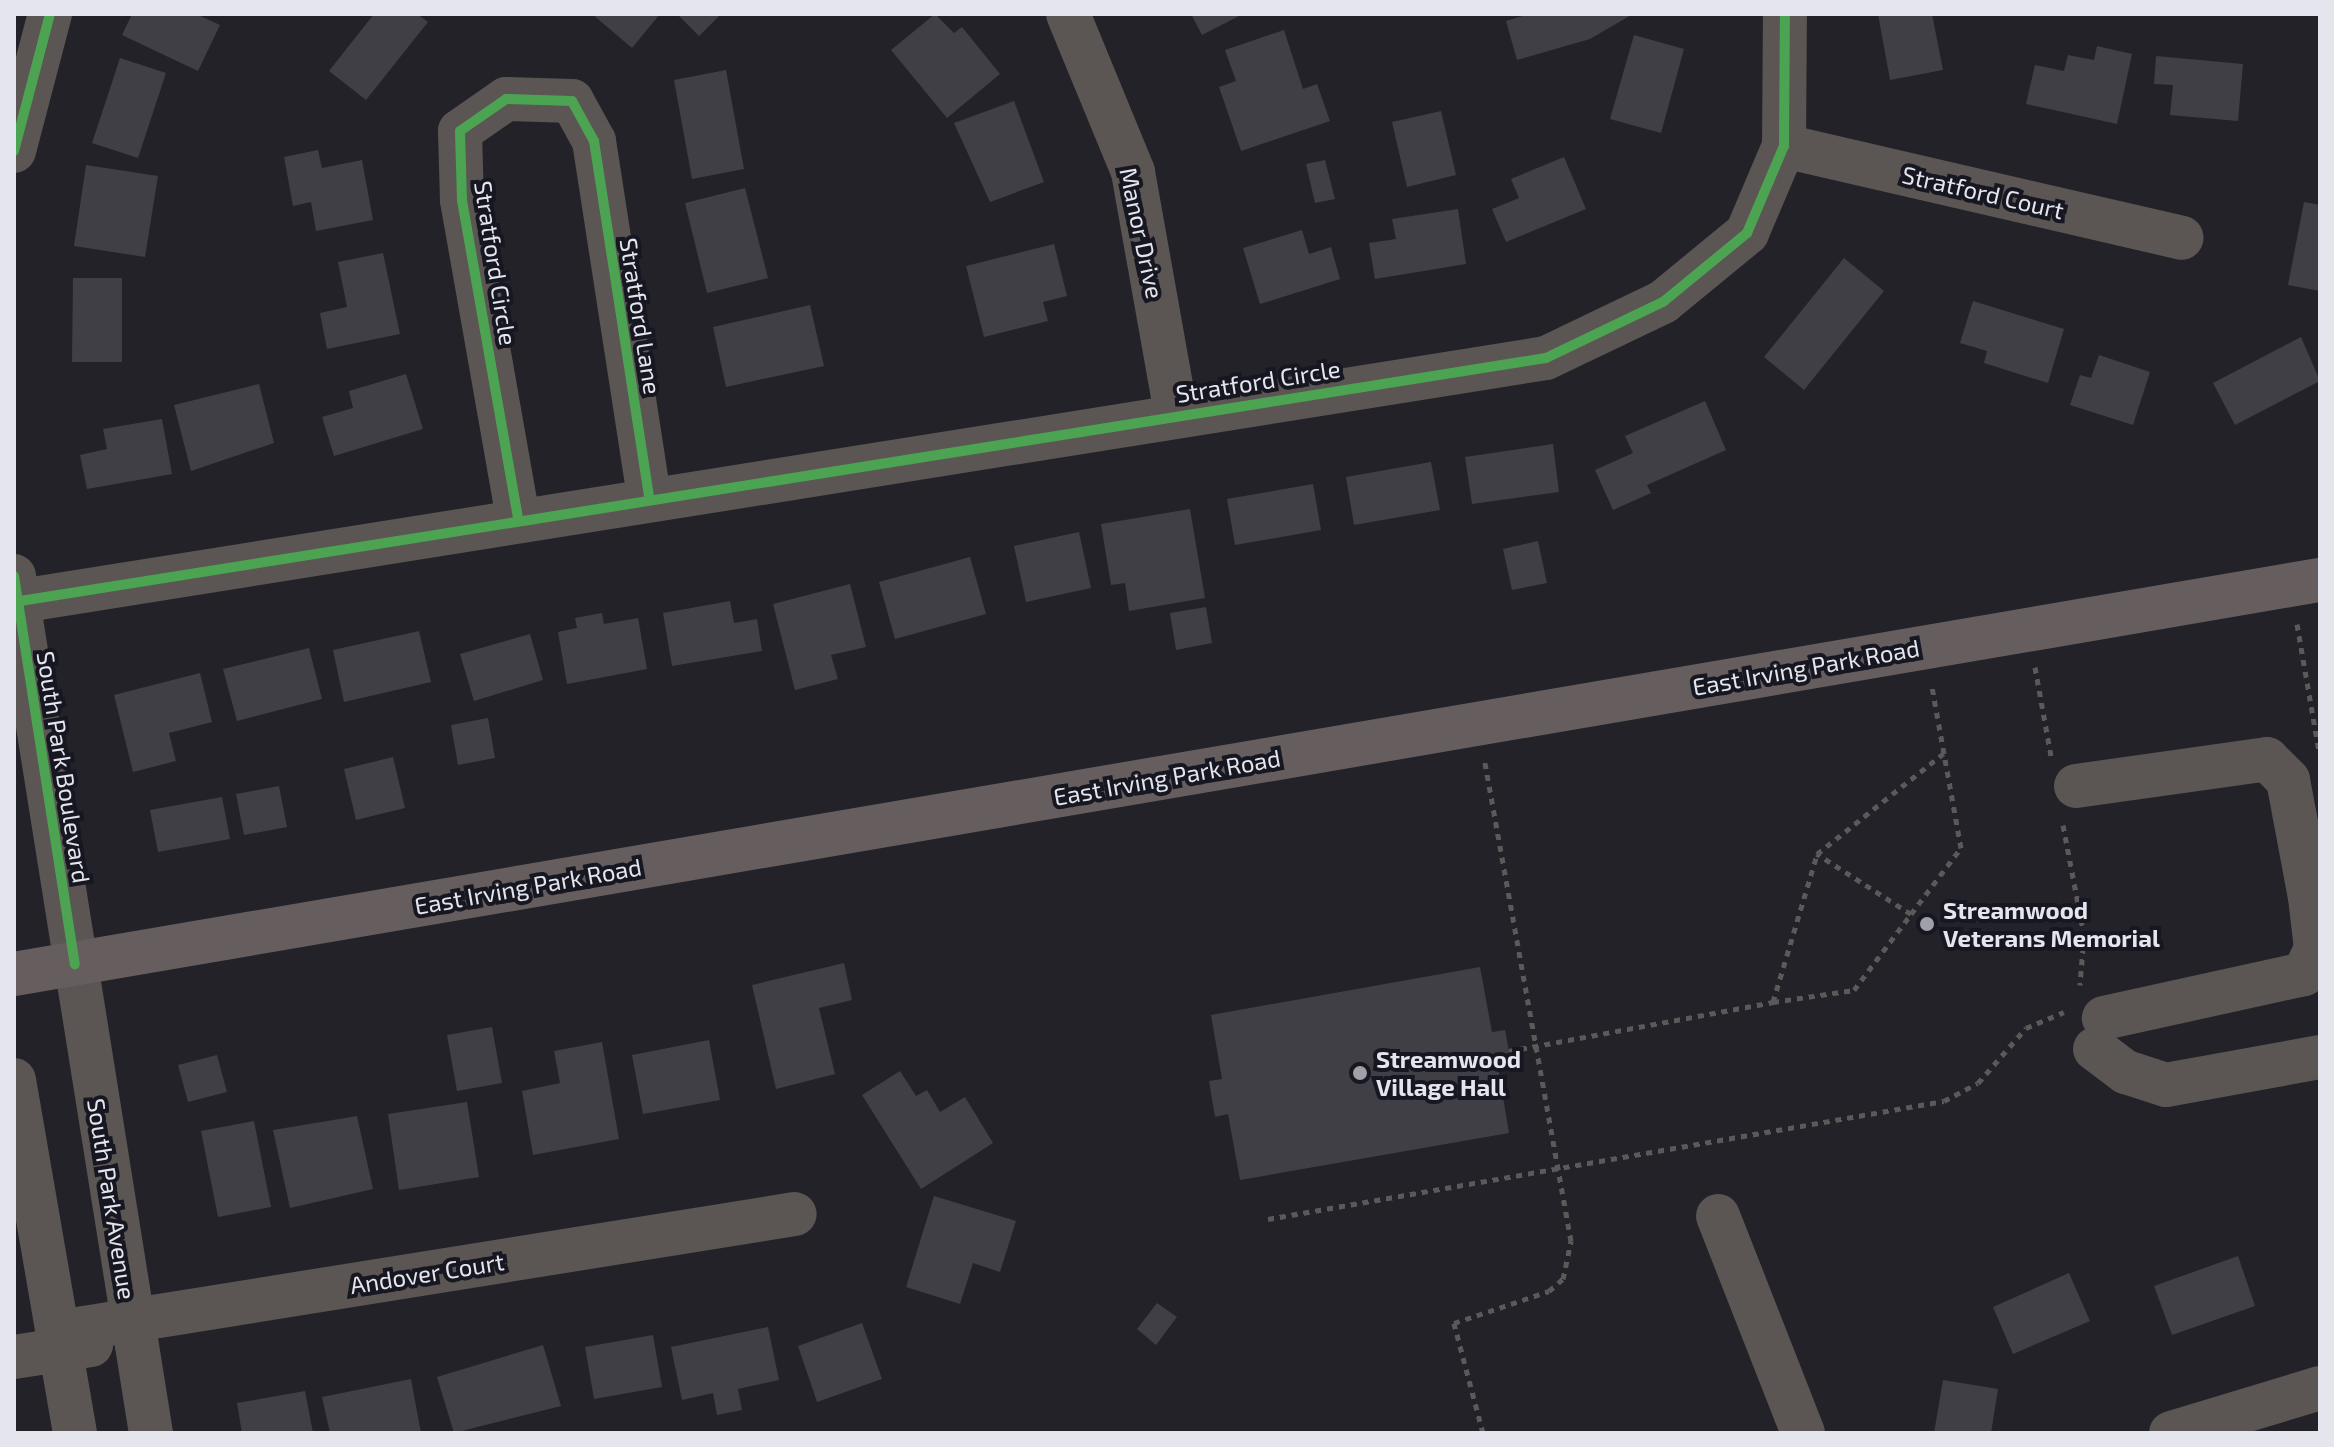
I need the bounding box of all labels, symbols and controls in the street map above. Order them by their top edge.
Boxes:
street label: Stratford Court [1899,159,2067,225]
street label: Manor Drive [1114,165,1170,301]
street label: Stratford Circle [469,179,523,347]
street label: Stratford Lane [614,236,668,396]
street label: Stratford Circle [1174,354,1342,408]
street label: East Irving Park Road [1690,633,1922,701]
street label: South Park Boulevard [31,649,97,885]
street label: East Irving Park Road [1051,743,1283,811]
street label: East Irving Park Road [412,852,644,920]
place label: Streamwood Veterans Memorial [1943,896,2160,952]
marker: Streamwood Veterans Memorial [1918,915,1936,933]
place label: Streamwood Village Hall [1376,1045,1521,1101]
marker: Streamwood Village Hall [1351,1064,1369,1082]
street label: South Park Avenue [82,1096,142,1302]
street label: Andover Court [348,1247,506,1299]

